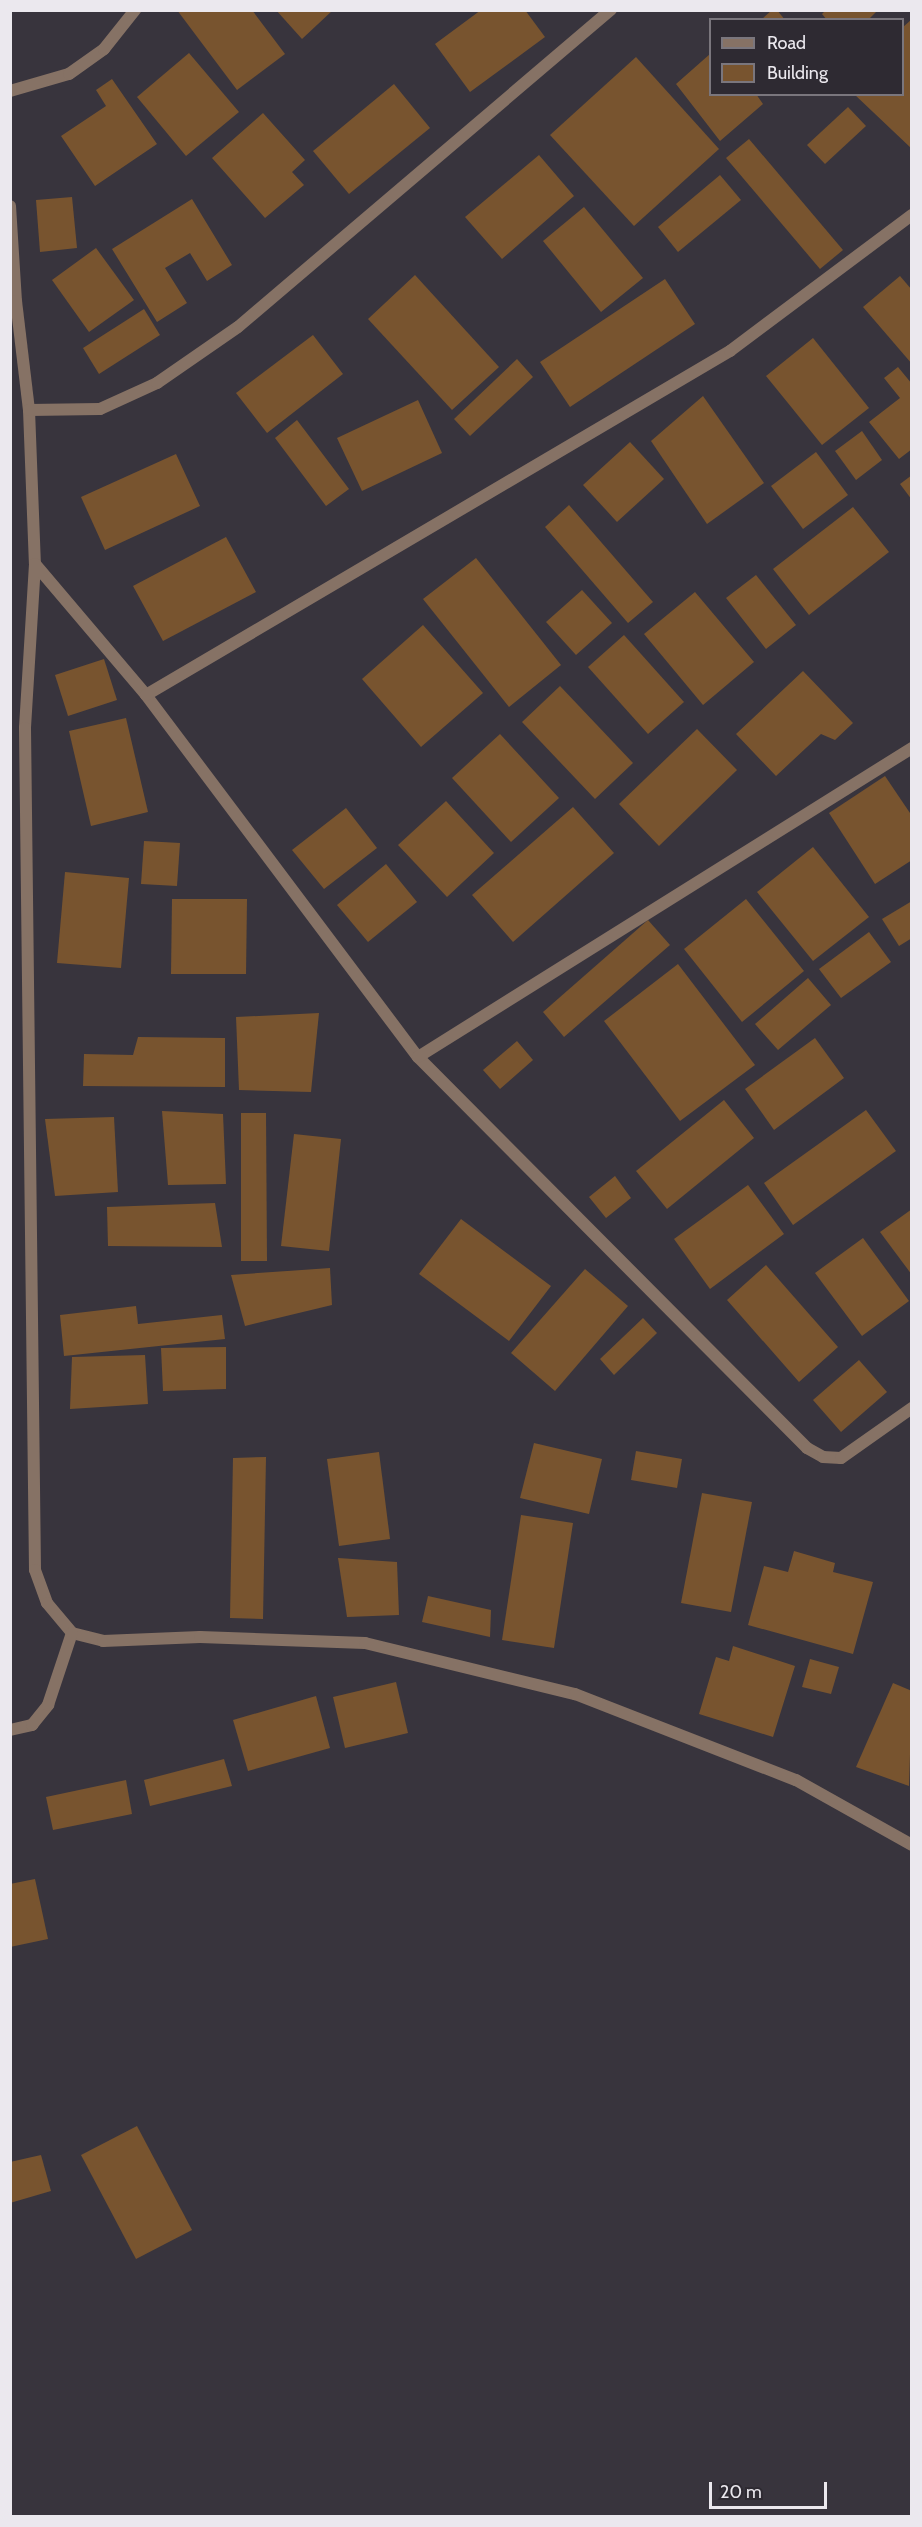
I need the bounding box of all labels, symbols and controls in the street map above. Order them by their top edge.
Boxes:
legend [709,18,904,96]
text: Road [767,32,806,54]
text: Building [767,62,828,84]
scale bar [712,2470,830,2508]
text: 20 m [720,2481,762,2503]

